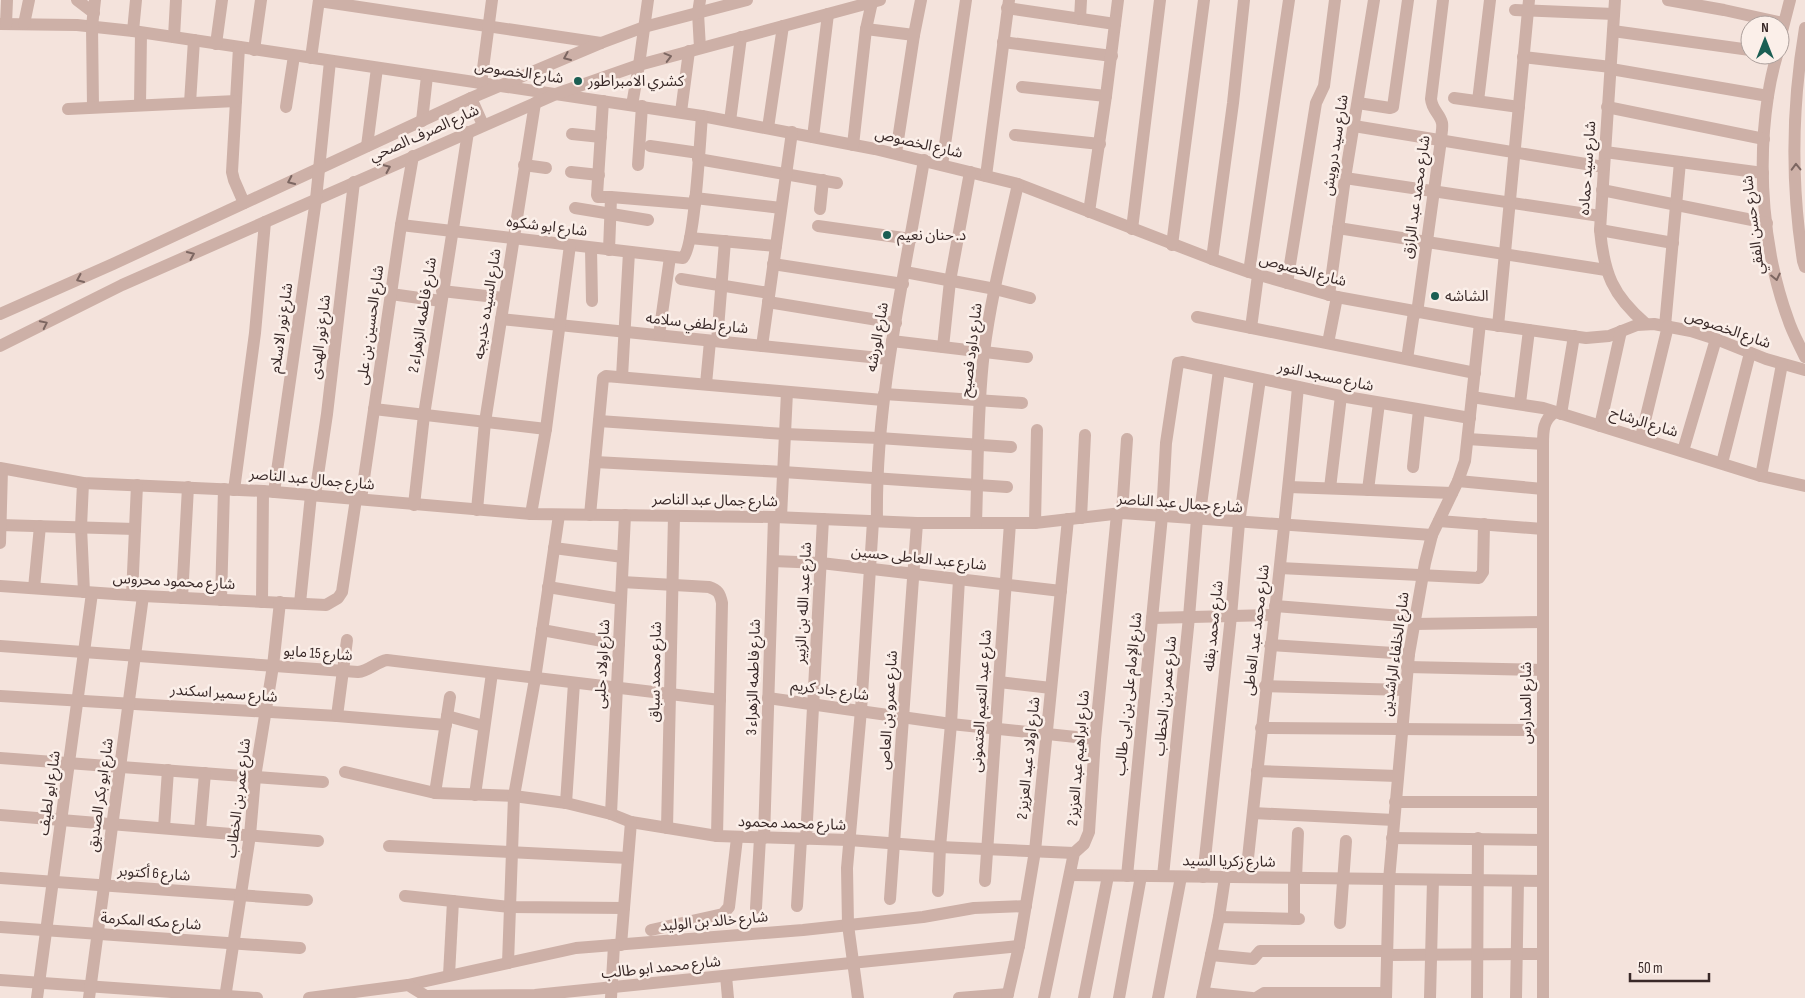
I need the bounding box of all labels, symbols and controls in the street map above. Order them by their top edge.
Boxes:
north arrow [1740,15,1790,65]
text: N [1761,19,1769,36]
one-way arrow [564,52,572,62]
one-way arrow [664,53,672,63]
street label: شارع الخصوص [473,57,565,90]
place label: كشري الامبراطور [587,72,685,92]
marker: كشري الامبراطور [572,75,584,87]
street label: شارع سيد درويش [1318,93,1355,197]
street label: شارع الصرف الصحي [366,101,483,168]
street label: شارع سيد حماده [1575,120,1602,216]
street label: شارع الخصوص [873,124,965,165]
street label: شارع محمد عبد الرازق [1398,134,1437,260]
one-way arrow [382,163,391,174]
one-way arrow [1791,163,1801,170]
one-way arrow [287,174,296,185]
street label: شارع حسن الفقي [1738,174,1771,276]
street label: شارع ابو شكوه [505,212,589,243]
place label: د. حنان نعيم [897,226,966,246]
marker: د. حنان نعيم [881,229,893,241]
street label: شارع السيده خديجه [469,247,508,361]
one-way arrow [186,250,195,261]
street label: شارع الخصوص [1257,250,1349,293]
street label: شارع فاطمه الزهراء 2 [404,256,443,374]
street label: شارع الحسين بن على [353,264,390,386]
one-way arrow [76,272,85,283]
one-way arrow [1770,272,1781,281]
street label: شارع نور الاسلام [266,281,299,375]
place label: الشاشه [1445,287,1489,306]
marker: الشاشه [1429,290,1441,302]
street label: شارع نور الهدى [306,293,337,381]
street label: شارع الورشه [862,301,895,374]
street label: شارع داود فصيح [956,302,989,399]
street label: شارع الخصوص [1682,306,1773,355]
street label: شارع لطفي سلامه [645,309,749,340]
one-way arrow [38,320,47,330]
street label: شارع مسجد النور [1275,357,1376,398]
street label: شارع الرشاح [1607,403,1680,444]
street label: شارع جمال عبد الناصر [247,464,376,496]
street label: شارع جمال عبد الناصر [651,490,778,513]
street label: شارع جمال عبد الناصر [1115,490,1244,519]
street label: شارع عبد الله بن الزبير [791,541,818,666]
street label: شارع عبد العاطى حسين [850,542,988,577]
street label: شارع محمد عبد العاطى [1239,563,1276,697]
street label: شارع محمود محروس [112,569,236,596]
street label: شارع محمد بقله [1199,579,1230,673]
street label: شارع الخلفاء الراشدين [1377,590,1416,718]
street label: شارع الإمام على بن ابى طالب [1110,611,1149,777]
street label: شارع فاطمه الزهراء 3 [742,618,767,736]
street label: شارع اولاد حلبى [591,619,616,709]
street label: شارع محمد سباق [645,621,668,723]
street label: شارع عبد النعيم العتمونى [967,629,998,773]
street label: شارع عمر بن الخطاب [1150,635,1183,757]
street label: شارع 15 مايو [283,642,353,667]
street label: شارع عمرو بن العاص [875,650,904,770]
street label: شارع المدارس [1517,662,1538,744]
street label: شارع جاد كريم [789,676,871,707]
street label: شارع سمير اسكندر [169,680,279,709]
street label: شارع ابراهيم عبد العزيز 2 [1063,689,1096,827]
street label: شارع اولاد عبد العزيز 2 [1013,696,1046,820]
street label: شارع ابو بكر الصديق [83,737,120,854]
street label: شارع عمر بن الخطاب [222,737,257,859]
street label: شارع ابو لطيف [34,749,67,837]
street label: شارع محمد محمود [737,812,847,837]
street label: شارع زكريا السيد [1182,851,1276,874]
street label: شارع 6 أكتوبر [116,861,191,888]
street label: شارع خالد بن الوليد [659,907,769,938]
street label: شارع مكه المكرمة [100,908,202,937]
scale bar [1630,950,1709,982]
street label: شارع محمد ابو طالب [600,952,722,985]
text: 50 m [1638,959,1663,978]

